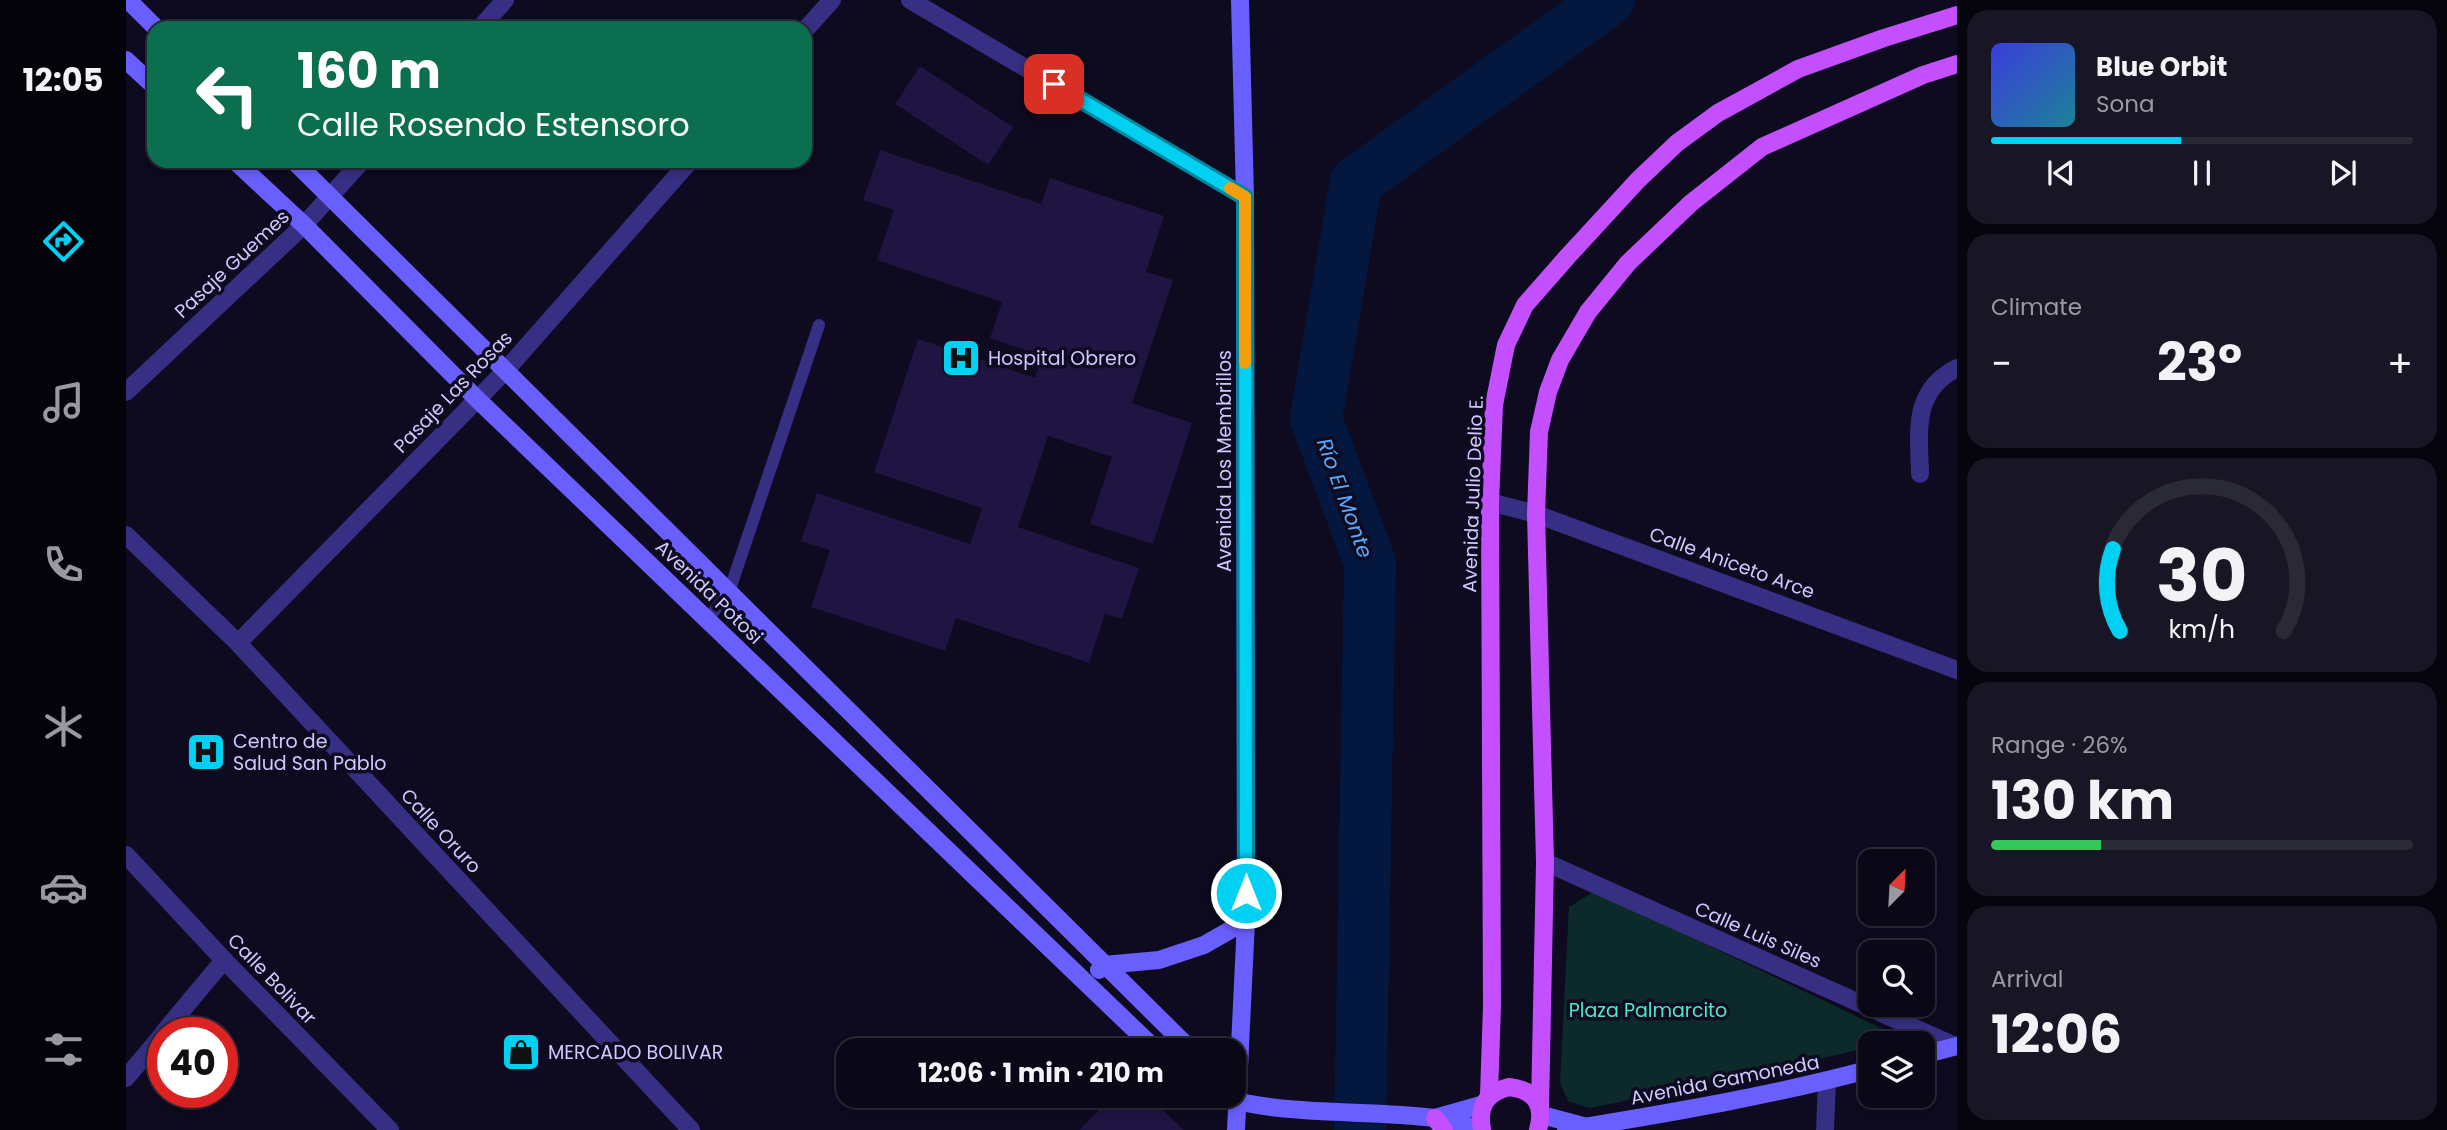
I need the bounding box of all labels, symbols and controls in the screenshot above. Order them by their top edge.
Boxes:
text: 160 m [297,37,441,105]
icon: left [182,49,273,140]
text: Blue Orbit [2096,49,2227,85]
pin [1024,54,1084,114]
text: 12:05 [22,57,104,102]
icon: arrive [1035,65,1073,103]
text: Sona [2096,88,2155,120]
text: Calle Rosendo Estensoro [297,102,690,147]
icon: previous [2042,154,2080,192]
icon: pause [2183,154,2221,192]
icon: next [2324,154,2362,192]
street label: Pasaje Guemes [169,204,295,324]
icon: directions [39,217,88,266]
text: Climate [1991,291,2082,323]
street label: Pasaje Las Rosas [388,325,518,459]
text: 23° [2157,326,2242,399]
hospital icon: Hospital Obrero [940,337,982,379]
text: − [1991,337,2012,390]
text: + [2387,337,2413,390]
place label: Hospital Obrero [988,345,1136,372]
street label: Avenida Los Membrillos [1211,350,1238,572]
icon: music [39,378,88,427]
street label: Avenida Julio Delio E. [1456,395,1490,593]
water label: Río El Monte [1310,434,1380,562]
street label: Calle Aniceto Arce [1646,521,1818,605]
text: 30 [2156,525,2248,626]
street label: Avenida Potosi [649,534,769,650]
icon: phone [39,540,88,589]
text: km/h [2169,612,2235,647]
icon: climate [39,702,88,751]
place label: Centro de Salud San Pablo [233,728,387,777]
text: Range · 26% [1991,729,2128,761]
hospital icon: Centro de Salud San Pablo [185,731,227,773]
text: 130 km [1991,764,2174,837]
street label: Calle Oruro [395,783,487,879]
north arrow [1858,849,1936,926]
map controls [1858,849,1935,1108]
position arrow [1209,856,1283,930]
icon: car [39,863,88,912]
street label: Calle Luis Siles [1690,895,1826,975]
street label: Calle Bolivar [221,927,323,1031]
button: search [1858,940,1935,1017]
text: Arrival [1991,963,2063,995]
park label: Plaza Palmarcito [1569,997,1727,1024]
text: 12:06 [1991,998,2122,1071]
speed limit sign: 40 [147,1017,238,1108]
icon: filters [39,1025,88,1074]
shop icon: MERCADO BOLIVAR [500,1031,542,1073]
button: layers [1858,1031,1935,1108]
place label: MERCADO BOLIVAR [548,1039,723,1066]
street label: Avenida Gamoneda [1628,1048,1822,1112]
text: 12:06 · 1 min · 210 m [918,1055,1164,1091]

